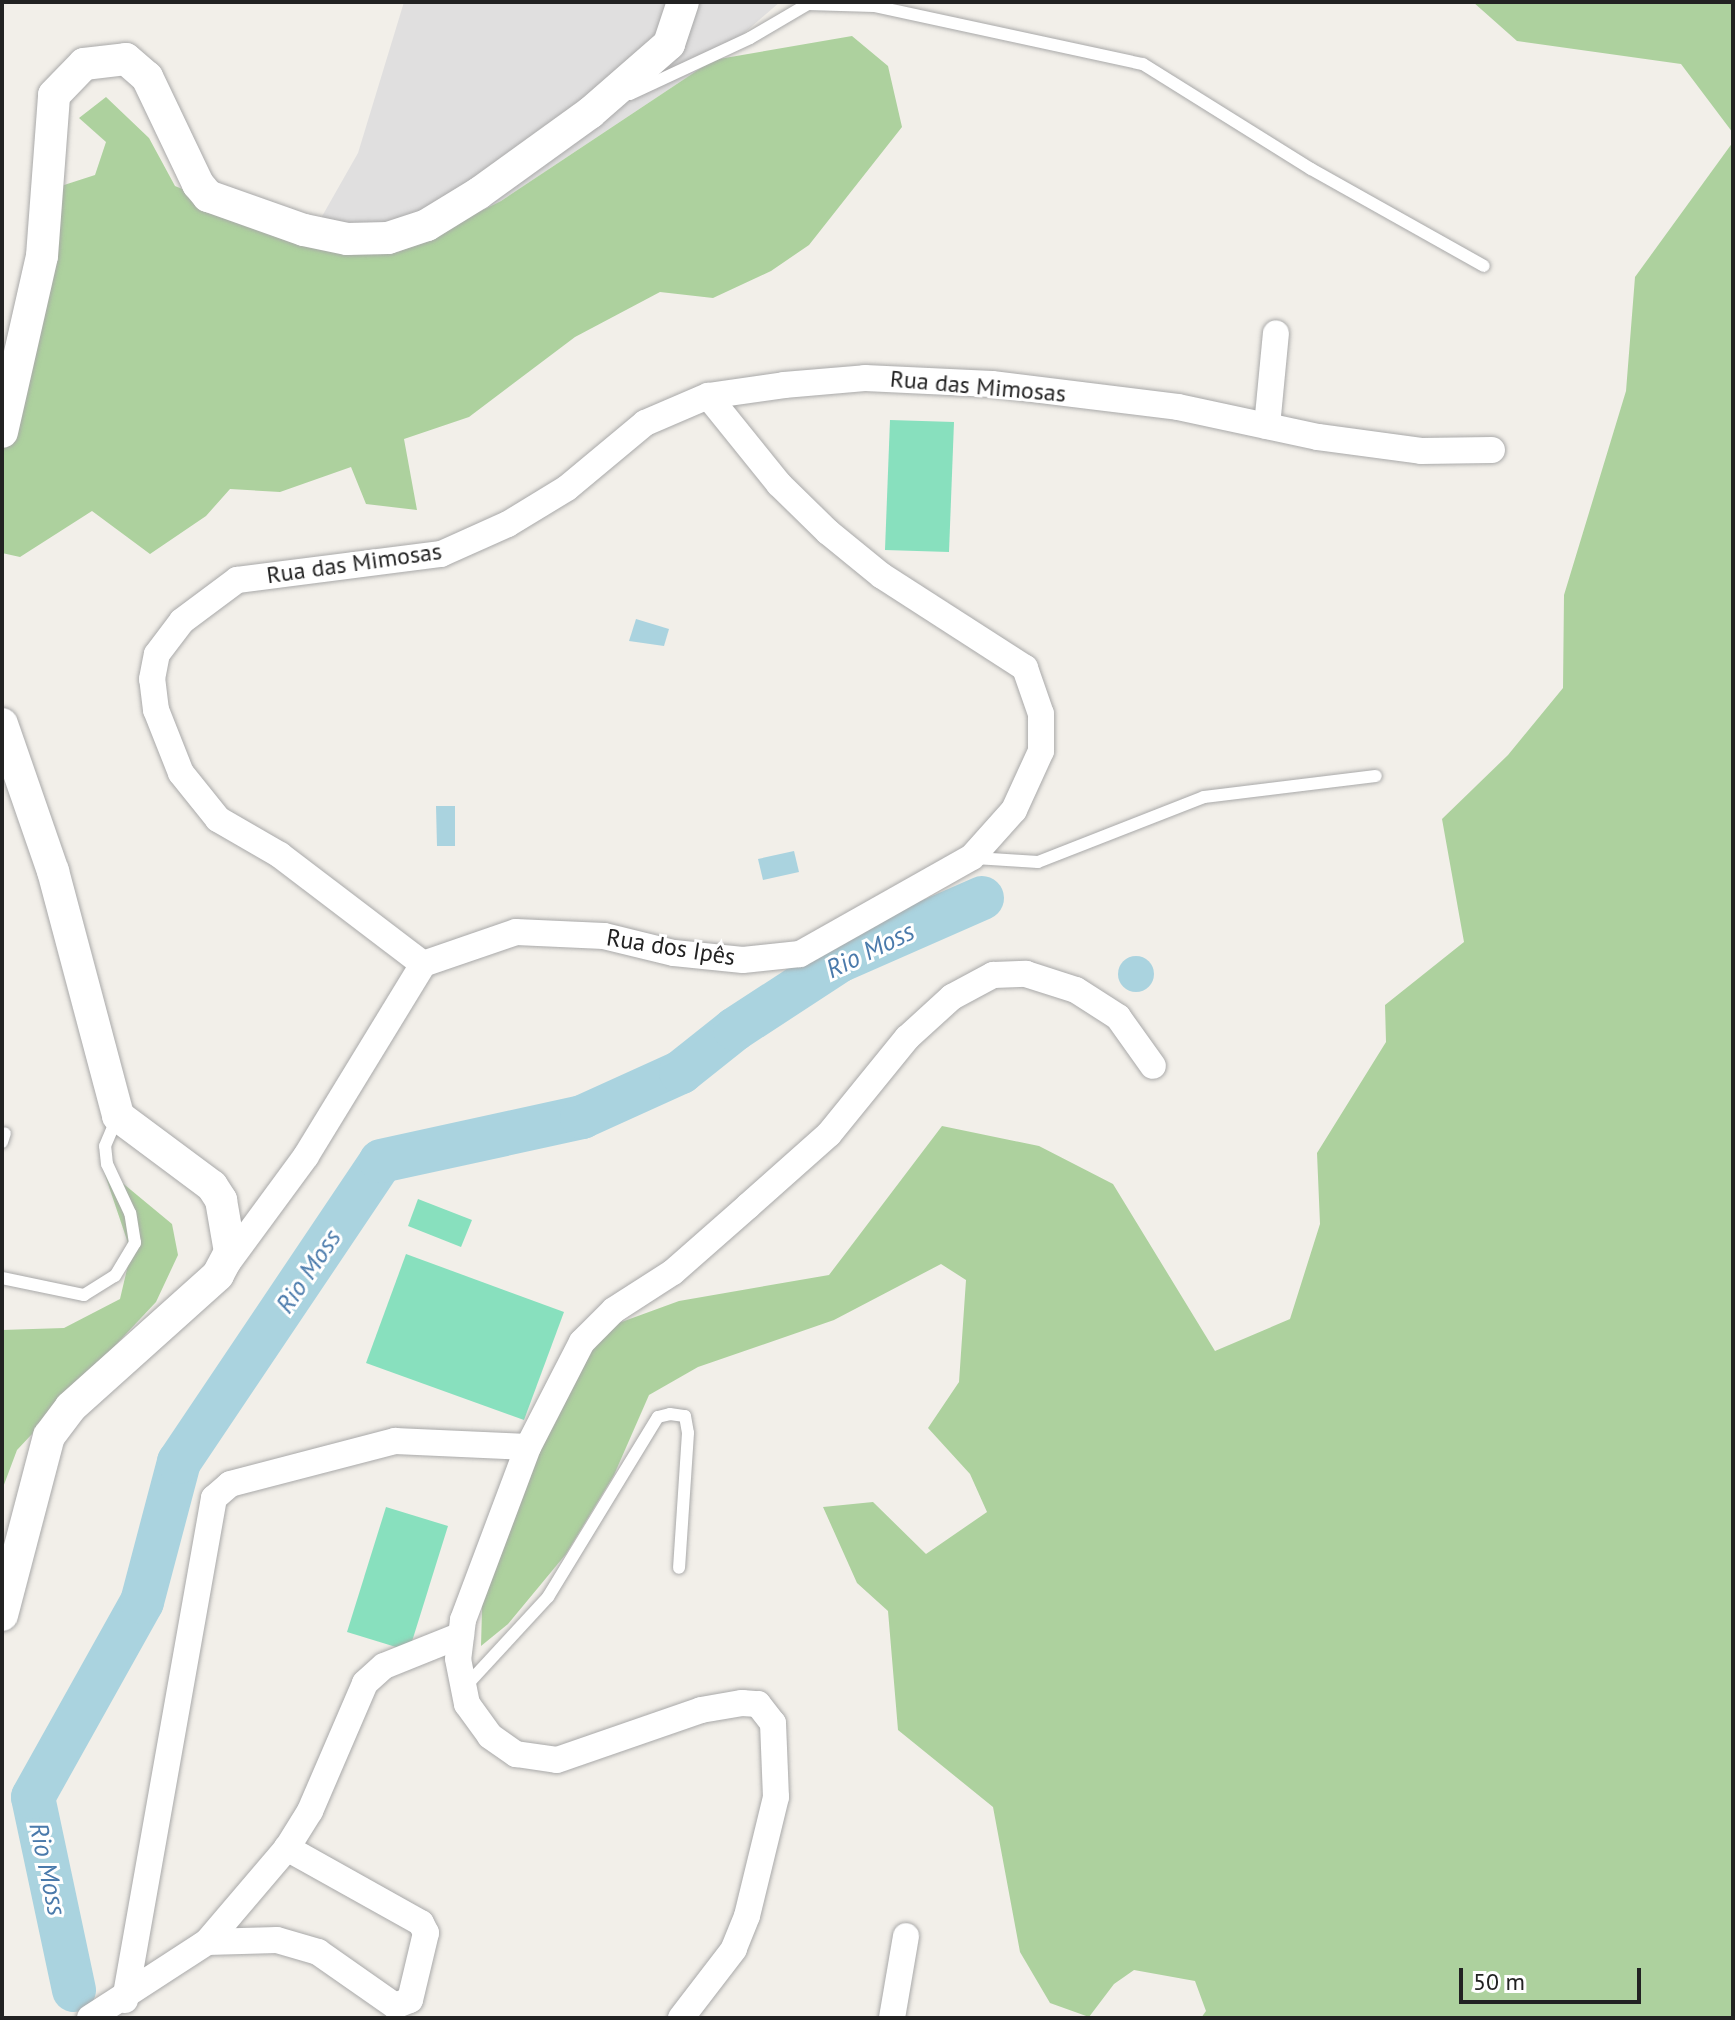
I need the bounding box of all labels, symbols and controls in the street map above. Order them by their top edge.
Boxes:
street label: Rua das Mimosas [889,364,1067,408]
street label: Rua das Mimosas [265,536,443,590]
water label: Rio Moss [821,915,919,985]
street label: Rua dos Ipês [605,923,737,971]
water label: Rio Moss [269,1223,347,1319]
water label: Rio Moss [23,1820,73,1918]
scale bar [1463,1952,1645,2002]
text: 50 m [1473,1966,1525,1997]

